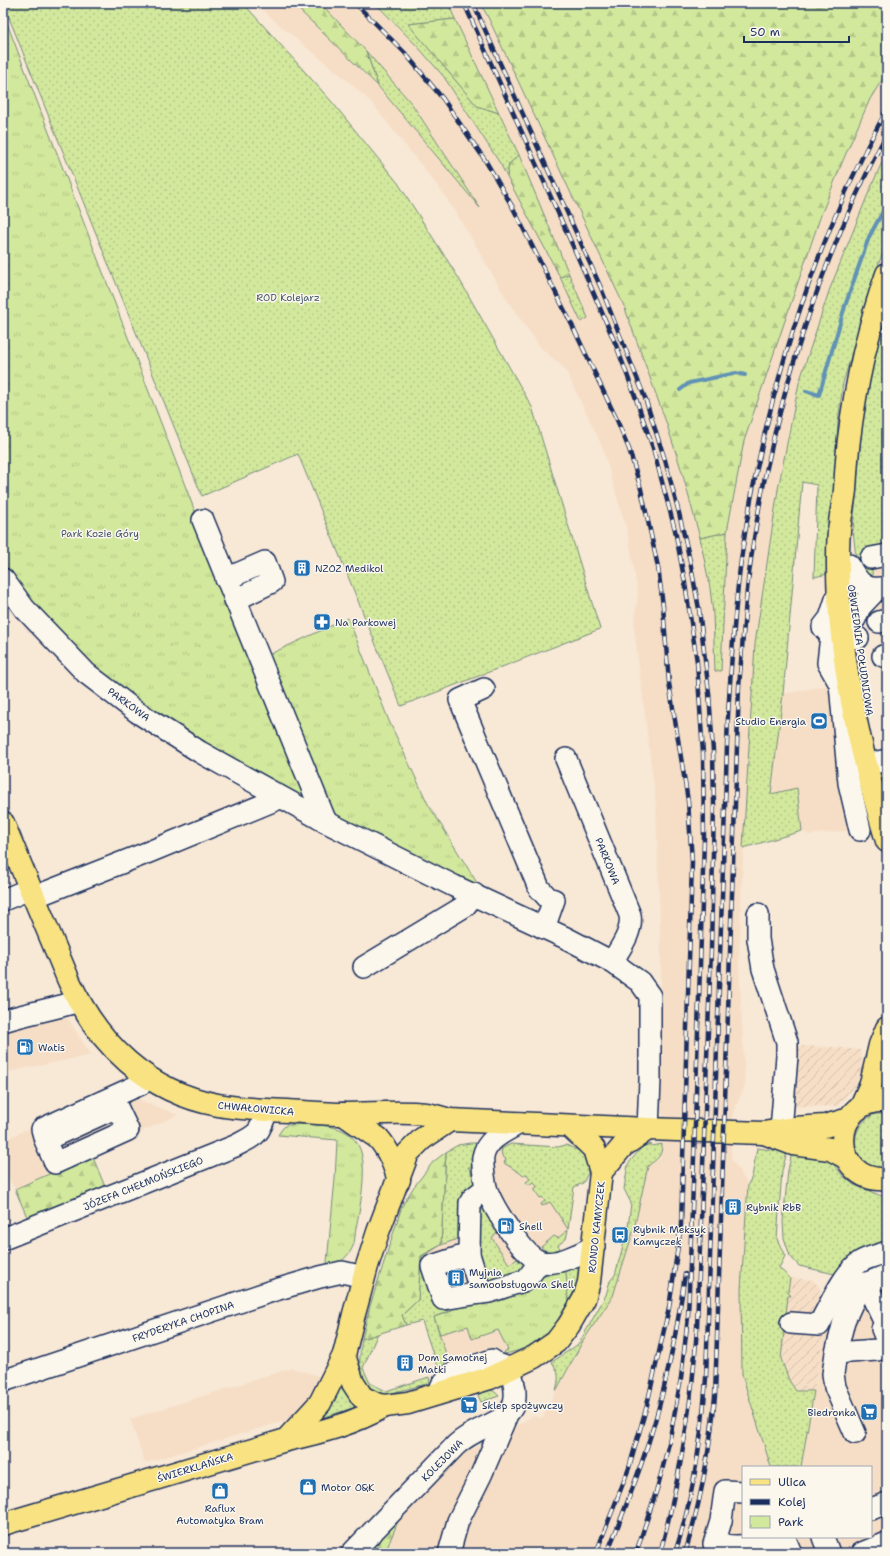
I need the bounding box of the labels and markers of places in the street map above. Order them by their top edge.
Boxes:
building icon: NZOZ Medikol [292,558,312,578]
place label: NZOZ Medikol [315,562,383,575]
pharmacy icon: Na Parkowej [312,612,332,632]
place label: Na Parkowej [335,616,396,629]
sports icon: Studio Energia [809,711,829,731]
place label: Studio Energia [735,715,807,728]
fuel station icon: Watis [15,1037,35,1057]
place label: Watis [38,1041,65,1054]
building icon: Rybnik RbB [723,1197,743,1217]
place label: Rybnik RbB [746,1201,801,1214]
fuel station icon: Shell [496,1216,516,1236]
place label: Shell [519,1220,542,1233]
place label: Rybnik Meksyk Kamyczek [633,1223,706,1248]
bus stop icon: Rybnik Meksyk Kamyczek [610,1225,630,1245]
place label: Myjnia samoobsługowa Shell [469,1266,574,1291]
building icon: Myjnia samoobsługowa Shell [446,1268,466,1288]
place label: Dom Samotnej Matki [418,1351,488,1376]
building icon: Dom Samotnej Matki [395,1353,415,1373]
supermarket icon: Sklep spożywczy [459,1395,479,1415]
place label: Sklep spożywczy [482,1399,564,1412]
supermarket icon: Biedronka [859,1402,879,1422]
place label: Biedronka [808,1406,857,1419]
shop icon: Motor O&K [298,1477,318,1497]
shop icon: Raflux Automatyka Bram [210,1481,230,1501]
place label: Motor O&K [321,1481,375,1494]
place label: Raflux Automatyka Bram [176,1502,264,1527]

